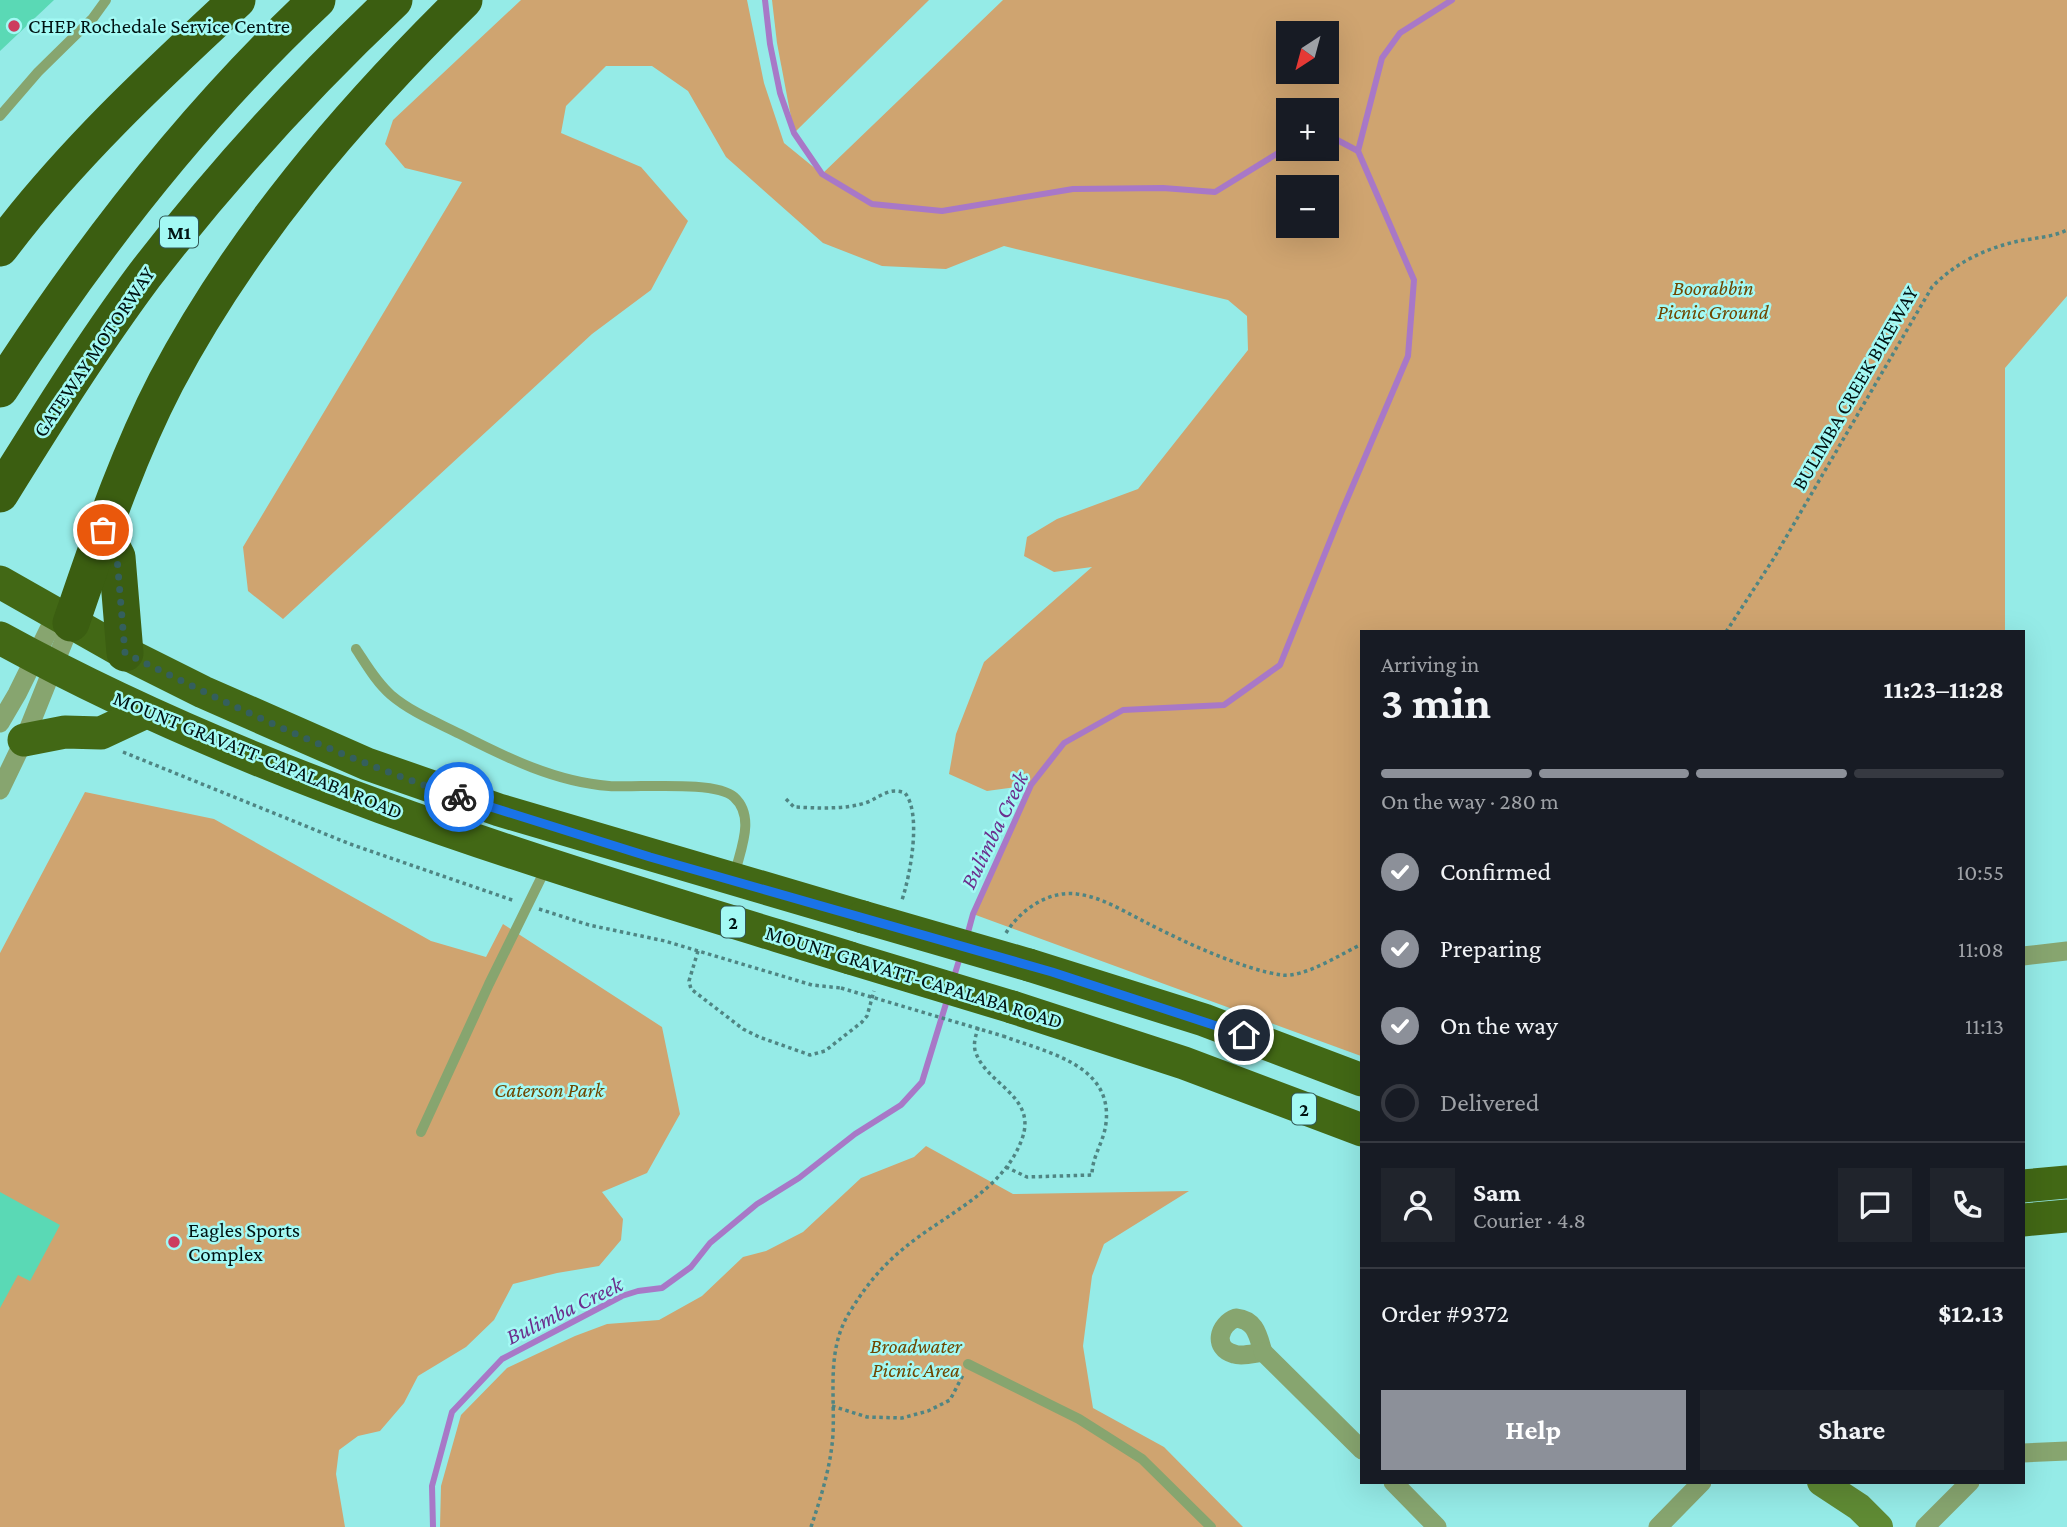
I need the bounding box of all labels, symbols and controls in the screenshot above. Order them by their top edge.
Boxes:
place label: CHEP Rochedale Service Centre [28,14,290,38]
marker: CHEP Rochedale Service Centre [6,18,22,34]
north arrow [1276,21,1339,84]
map controls [1276,21,1339,238]
button: + [1276,98,1339,161]
button: − [1276,175,1339,238]
road number: M1 [160,216,198,248]
street label: GATEWAY MOTORWAY [28,262,160,442]
park label: Boorabbin Picnic Ground [1657,276,1770,324]
street label: BULIMBA CREEK BIKEWAY [1787,281,1924,494]
pin [73,500,133,560]
icon: bag [84,511,122,549]
text: Arriving in [1381,651,1479,677]
text: 11:23–11:28 [1884,675,2004,704]
text: 3 min [1381,677,1491,728]
street label: MOUNT GRAVATT-CAPALABA ROAD [110,686,406,824]
courier [424,762,494,832]
water label: Bulimba Creek [955,766,1034,893]
icon: bike [440,778,478,816]
text: On the way · 280 m [1381,788,1559,814]
icon: check [1381,853,1419,891]
text: Confirmed [1440,857,1551,886]
text: 10:55 [1957,859,2004,885]
road number: 2 [721,906,745,938]
street label: MOUNT GRAVATT-CAPALABA ROAD [762,920,1066,1034]
icon: check [1381,930,1419,968]
text: Preparing [1440,934,1541,963]
text: 11:08 [1958,936,2004,962]
pin [1214,1005,1274,1065]
icon: check [1381,1007,1419,1045]
text: On the way [1440,1011,1558,1040]
text: 11:13 [1965,1013,2004,1039]
icon: home [1225,1016,1263,1054]
park label: Caterson Park [494,1078,605,1102]
text: Delivered [1440,1088,1539,1117]
road number: 2 [1292,1093,1316,1124]
button: person [1381,1168,1455,1242]
button: chat [1838,1168,1912,1242]
button: phone [1930,1168,2004,1242]
text: Sam [1473,1178,1521,1207]
text: Courier · 4.8 [1473,1207,1586,1233]
place label: Eagles Sports Complex [188,1218,300,1266]
marker: Eagles Sports Complex [166,1234,182,1250]
water label: Bulimba Creek [501,1270,628,1349]
text: Order #9372 [1381,1299,1509,1328]
text: $12.13 [1938,1299,2004,1328]
park label: Broadwater Picnic Area [870,1334,963,1382]
button: Help [1381,1390,1686,1470]
button: Share [1700,1390,2004,1470]

